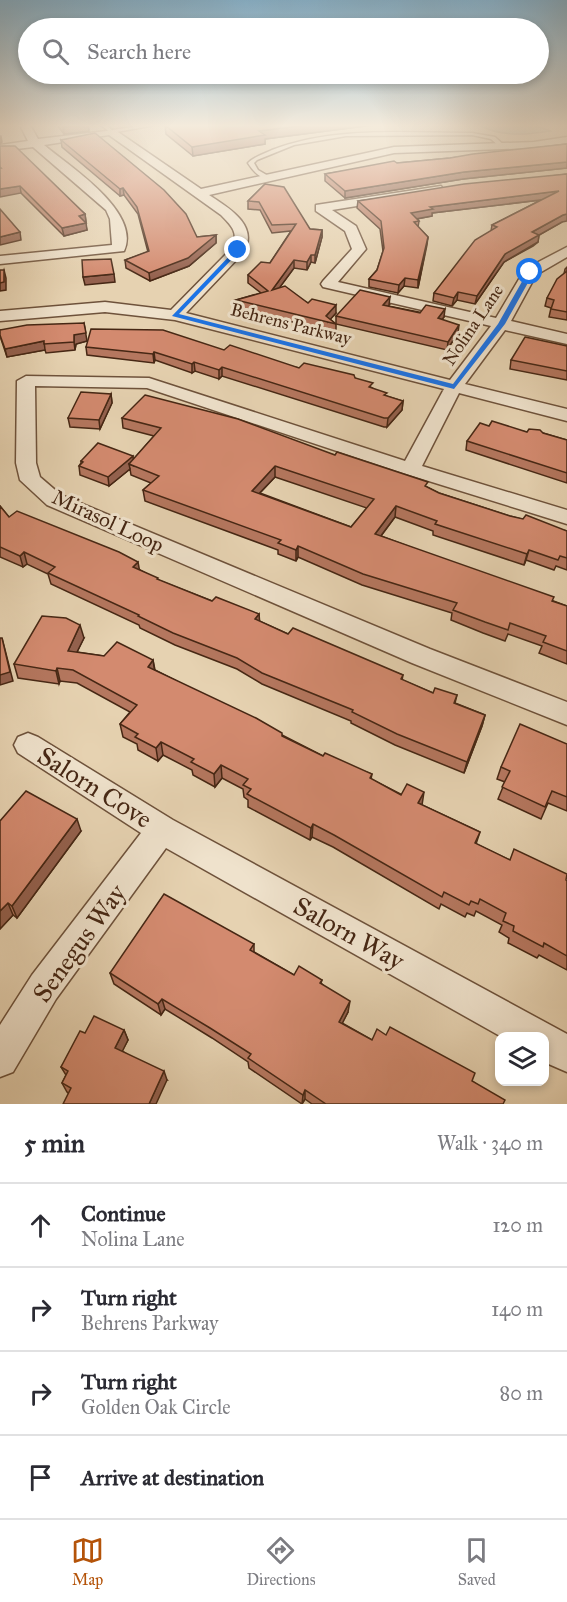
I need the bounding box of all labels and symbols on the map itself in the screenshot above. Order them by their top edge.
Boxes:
route end [224,236,250,262]
route start [516,258,542,284]
street label: Nolina Lane [438,280,508,370]
street label: Behrens Parkway [228,298,354,350]
street label: Mirasol Loop [48,484,168,558]
street label: Salorn Cove [32,739,158,835]
street label: Senegus Way [25,877,133,1008]
street label: Salorn Way [288,889,411,977]

